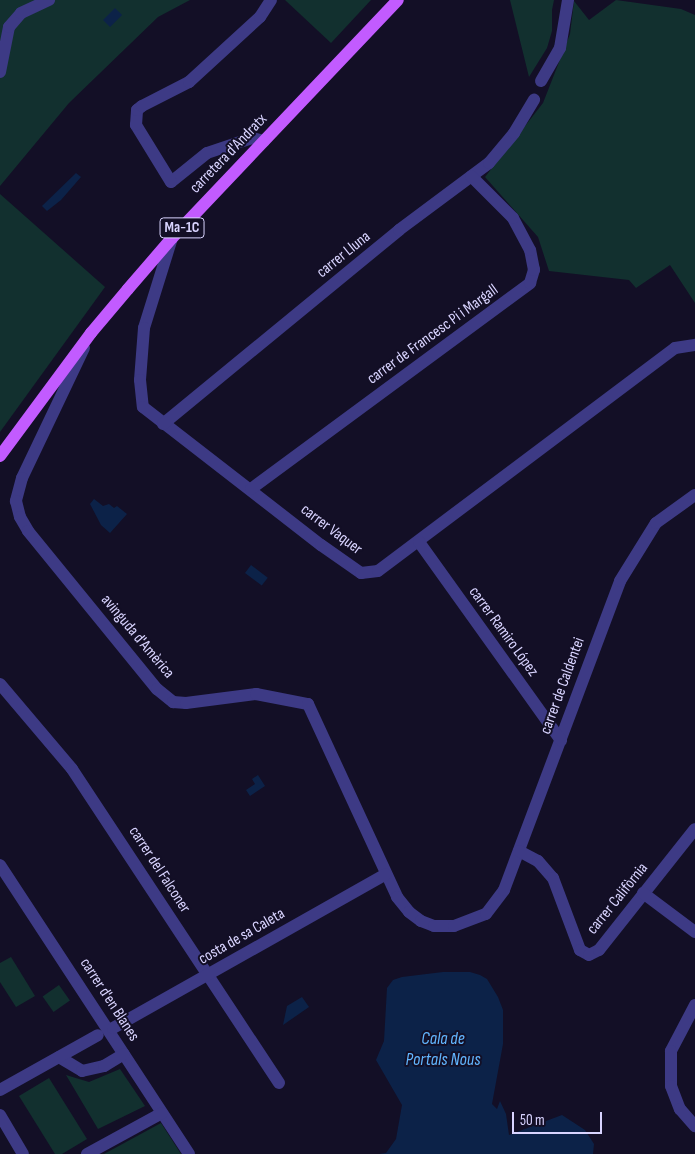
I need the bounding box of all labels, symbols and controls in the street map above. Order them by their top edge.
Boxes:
street label: carretera d'Andratx [186,110,272,198]
road number: Ma-1C [160,216,204,240]
street label: carrer Lluna [313,228,375,282]
street label: carrer de Francesc Pi i Margall [364,281,502,389]
street label: carrer Vaquer [296,501,366,559]
street label: carrer Ramiro López [464,583,542,681]
street label: avinguda d'Amèrica [96,591,178,683]
street label: carrer de Caldentei [537,635,589,737]
street label: carrer del Falconer [124,823,194,917]
street label: carrer Califòrnia [583,859,653,939]
street label: costa de sa Caleta [196,905,288,969]
street label: carrer d'en Blanes [75,955,143,1045]
water label: Cala de Portals Nous [406,1029,480,1072]
scale bar [515,1102,605,1134]
text: 50 m [520,1111,545,1130]

